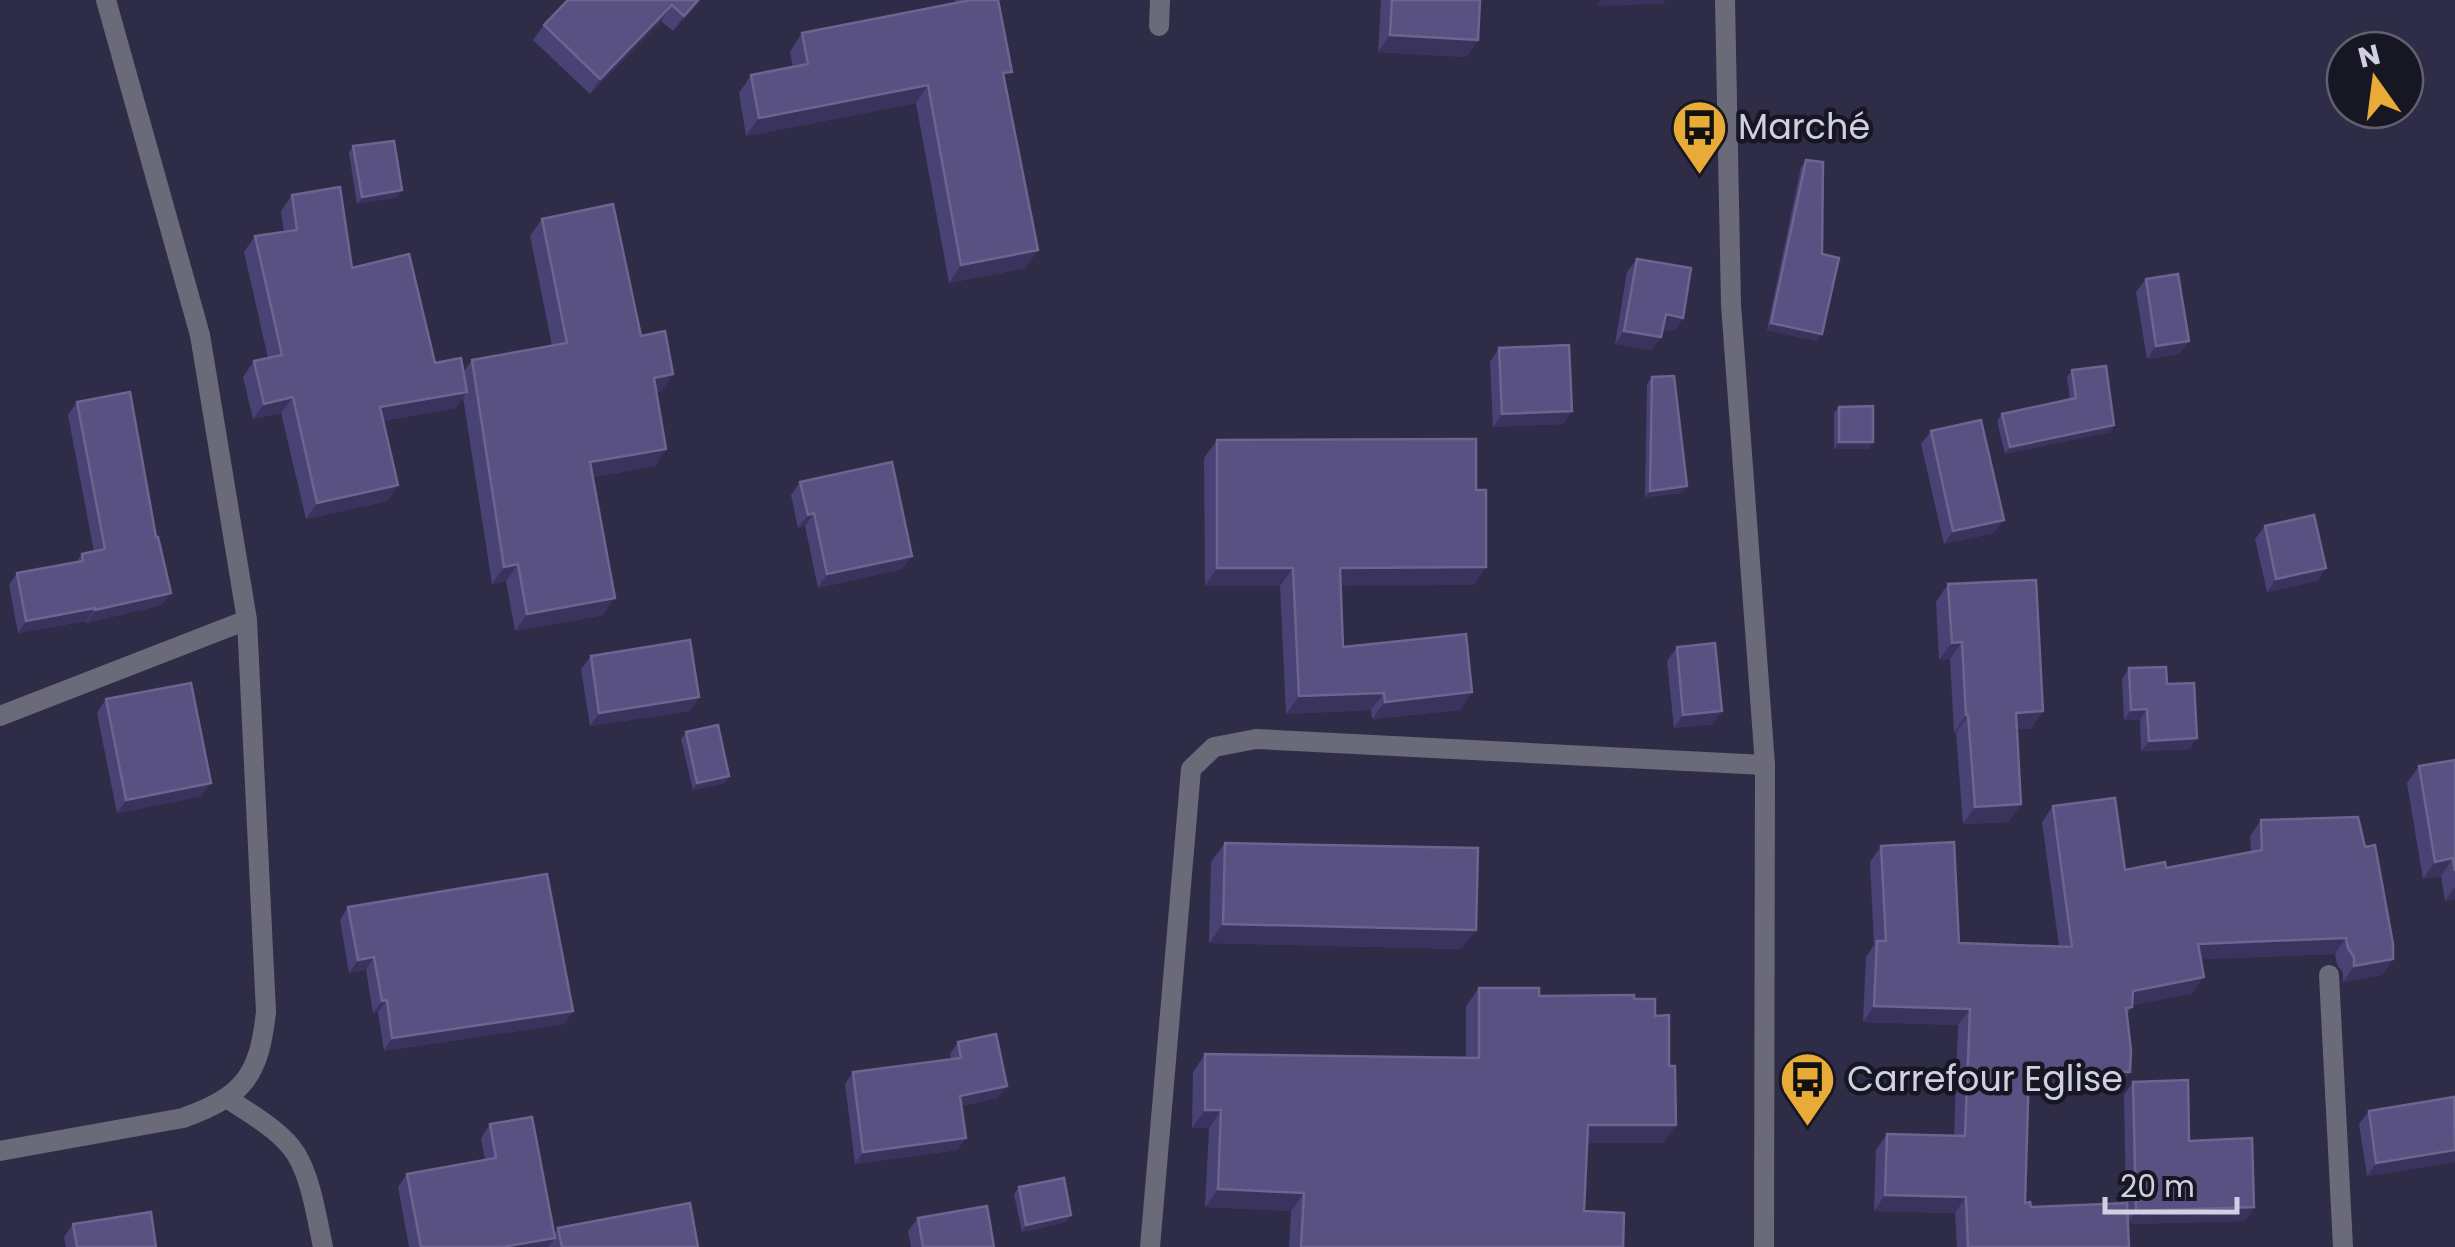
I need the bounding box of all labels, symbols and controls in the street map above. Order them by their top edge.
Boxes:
north arrow [2325,30,2425,130]
text: N [2354,35,2384,78]
bus stop icon: Marché [1669,97,1729,176]
place label: Marché [1738,102,1870,151]
bus stop icon: Carrefour Eglise [1778,1049,1838,1128]
place label: Carrefour Eglise [1847,1054,2123,1103]
scale bar [2105,1152,2238,1214]
text: 20 m [2120,1165,2195,1208]

